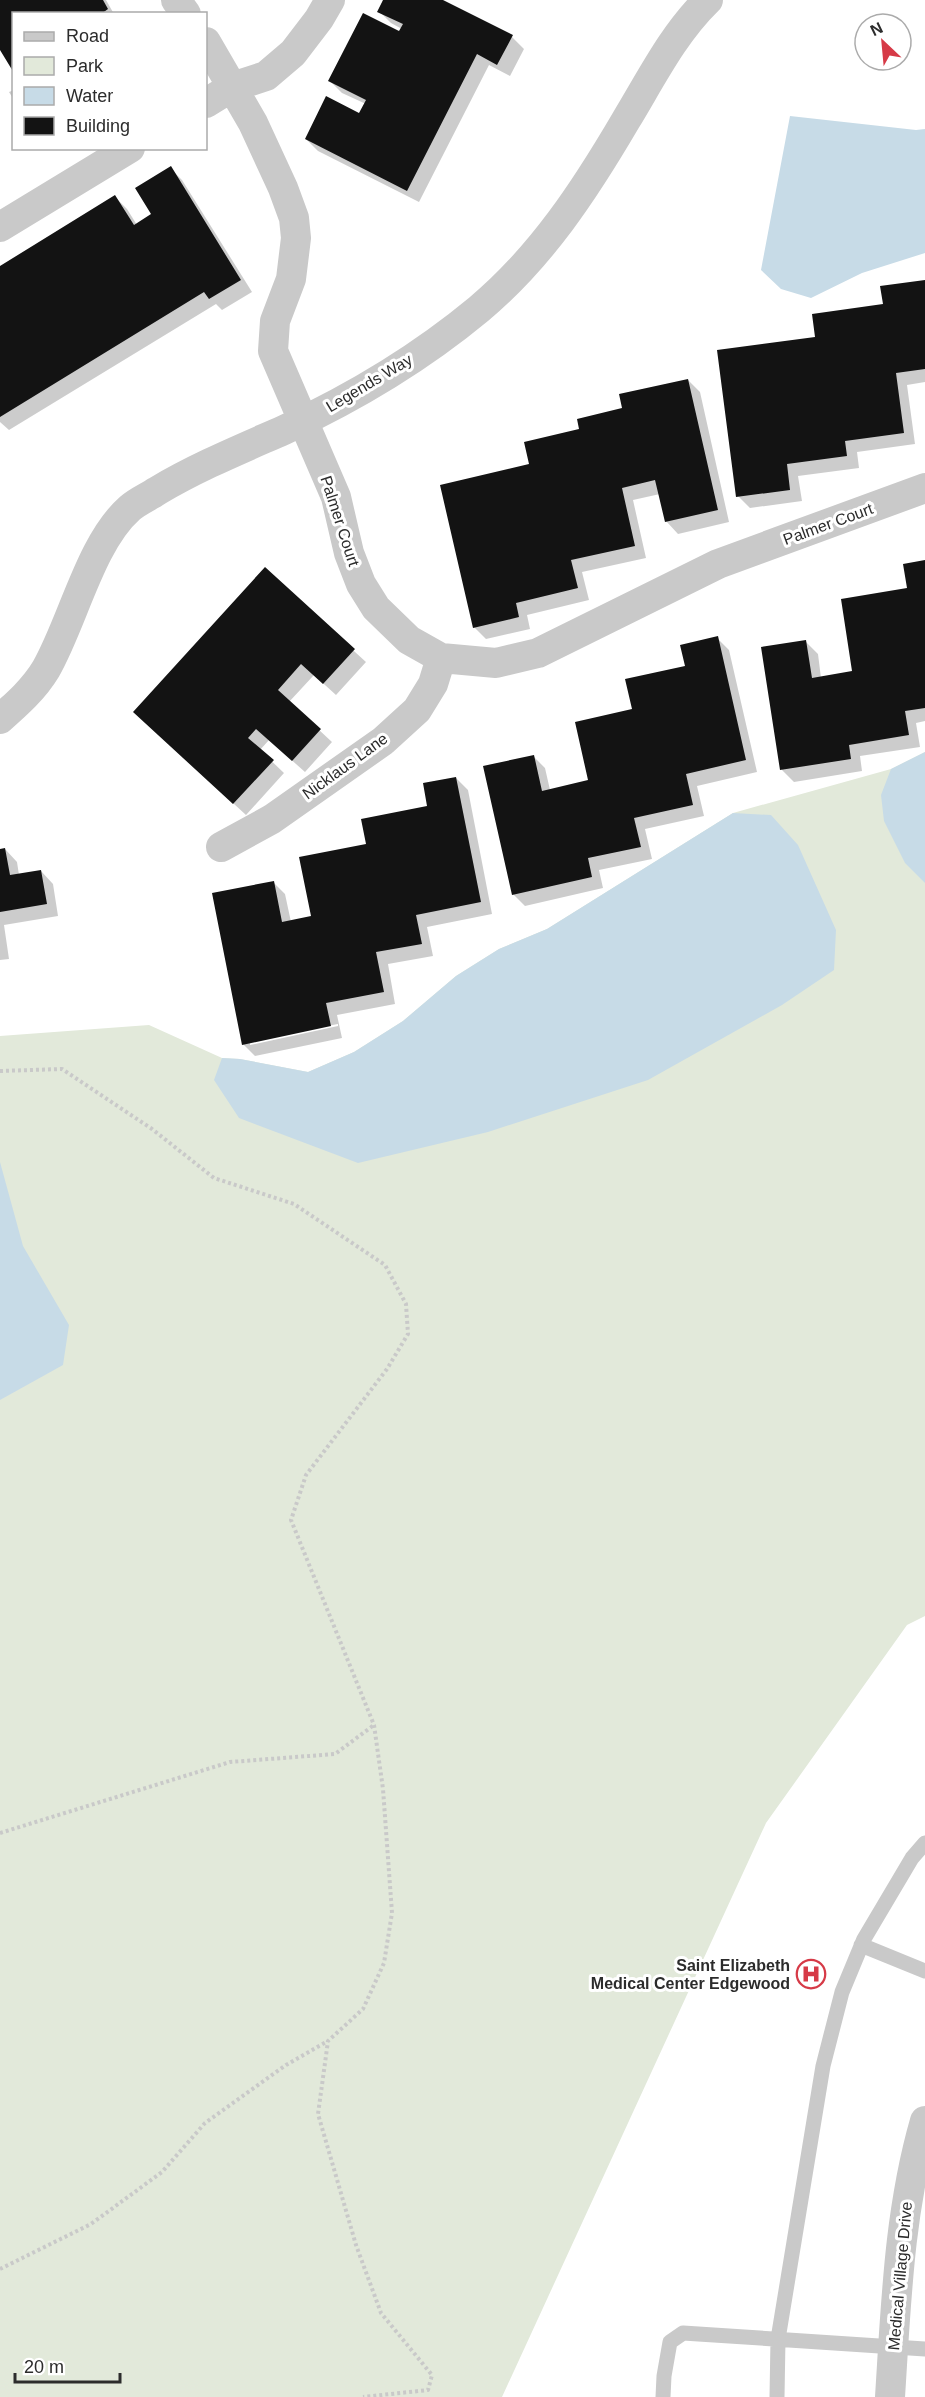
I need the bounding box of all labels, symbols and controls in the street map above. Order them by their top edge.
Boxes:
legend [12,12,207,150]
north arrow [853,12,913,72]
text: N [868,19,886,39]
text: Road [66,26,109,46]
text: Park [66,56,104,76]
text: Water [66,86,113,106]
text: Building [66,116,130,136]
street label: Legends Way [323,351,415,415]
street label: Palmer Court [317,474,363,569]
street label: Palmer Court [781,500,876,548]
street label: Nicklaus Lane [299,730,391,802]
place label: Saint Elizabeth Medical Center Edgewood [591,1957,790,1992]
hospital icon: Saint Elizabeth Medical Center Edgewood [795,1958,827,1990]
street label: Medical Village Drive [885,2201,915,2351]
scale bar [15,2346,120,2384]
text: 20 m [24,2357,64,2377]

